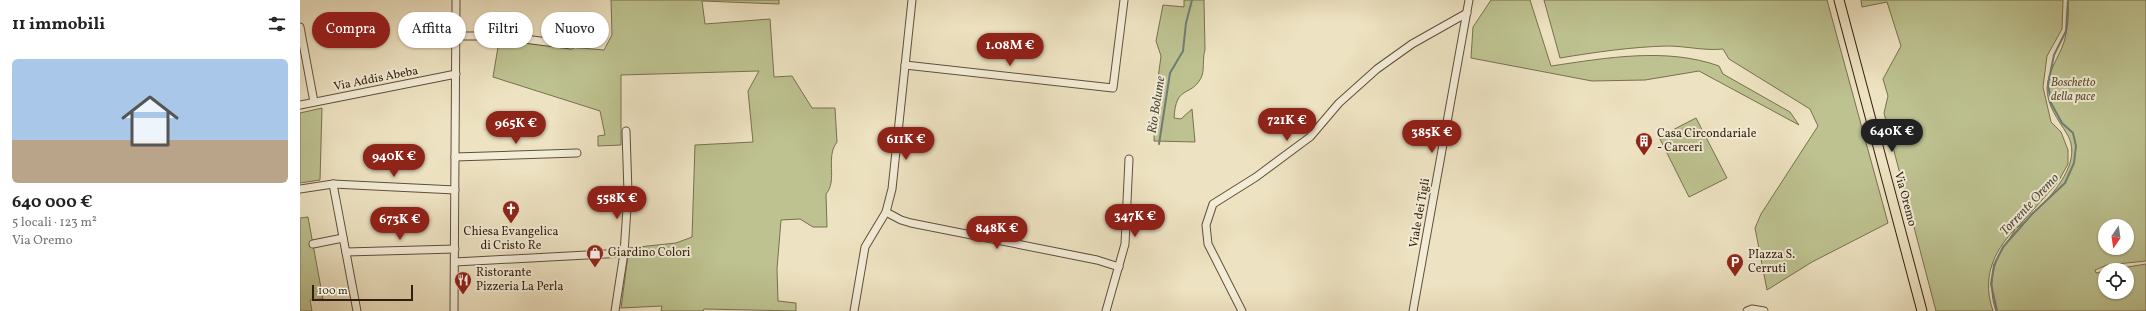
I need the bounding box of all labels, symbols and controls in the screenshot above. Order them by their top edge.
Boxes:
chip: Compra [312,12,390,48]
chip: Affitta [398,12,466,48]
chip: Filtri [474,12,533,48]
chip: Nuovo [541,12,609,48]
text: 11 immobili [12,13,105,36]
icon: filters [266,13,288,35]
pin: 1.08M € [973,33,1047,67]
text: 1.08M € [986,37,1034,55]
street label: Via Addis Abeba [332,63,420,95]
water label: Rio Bolume [1144,75,1170,135]
park label: Boschetto della pace [2051,75,2096,105]
icon: home [114,85,186,157]
pin: 721K € [1254,108,1320,142]
pin: 965K € [483,111,549,145]
text: 721K € [1267,112,1307,130]
text: 965K € [495,115,537,133]
pin: 640K € [1859,119,1925,153]
pin: 385K € [1399,120,1465,154]
text: 640K € [1870,123,1914,141]
text: 385K € [1411,124,1453,142]
place label: Casa Circondariale - Carceri [1657,126,1757,156]
pin: 611K € [873,127,939,161]
text: 611K € [886,131,926,149]
building icon: Casa Circondariale - Carceri [1634,131,1654,156]
pin: 940K € [361,144,427,178]
text: 940K € [372,148,416,166]
street label: Via Oremo [1890,170,1920,228]
water label: Torrente Oremo [1996,170,2064,240]
street label: Viale dei Tigli [1406,177,1434,249]
pin: 558K € [584,186,650,220]
text: 558K € [596,190,638,208]
text: 640 000 € [12,191,93,214]
church icon: Chiesa Evangelica di Cristo Re [501,199,521,224]
pin: 347K € [1102,204,1168,238]
pin: 673K € [367,207,433,241]
text: 347K € [1114,208,1156,226]
text: 673K € [379,211,421,229]
text: 5 locali · 123 m² [12,214,97,232]
pin: 848K € [964,216,1030,250]
north arrow [2098,219,2134,255]
map controls [2098,219,2134,299]
text: 848K € [975,220,1019,238]
place label: Chiesa Evangelica di Cristo Re [464,224,558,254]
text: Via Oremo [12,232,73,250]
shop icon: Giardino Colori [585,243,605,268]
place label: Giardino Colori [608,245,691,261]
place label: PIazza S. Cerruti [1748,247,1795,277]
parking icon: PIazza S. Cerruti [1725,252,1745,277]
button: locate [2098,263,2134,299]
place label: Ristorante Pizzeria La Perla [476,265,563,295]
restaurant icon: Ristorante Pizzeria La Perla [453,270,473,295]
scale bar [312,283,413,302]
text: 100 m [318,284,348,299]

